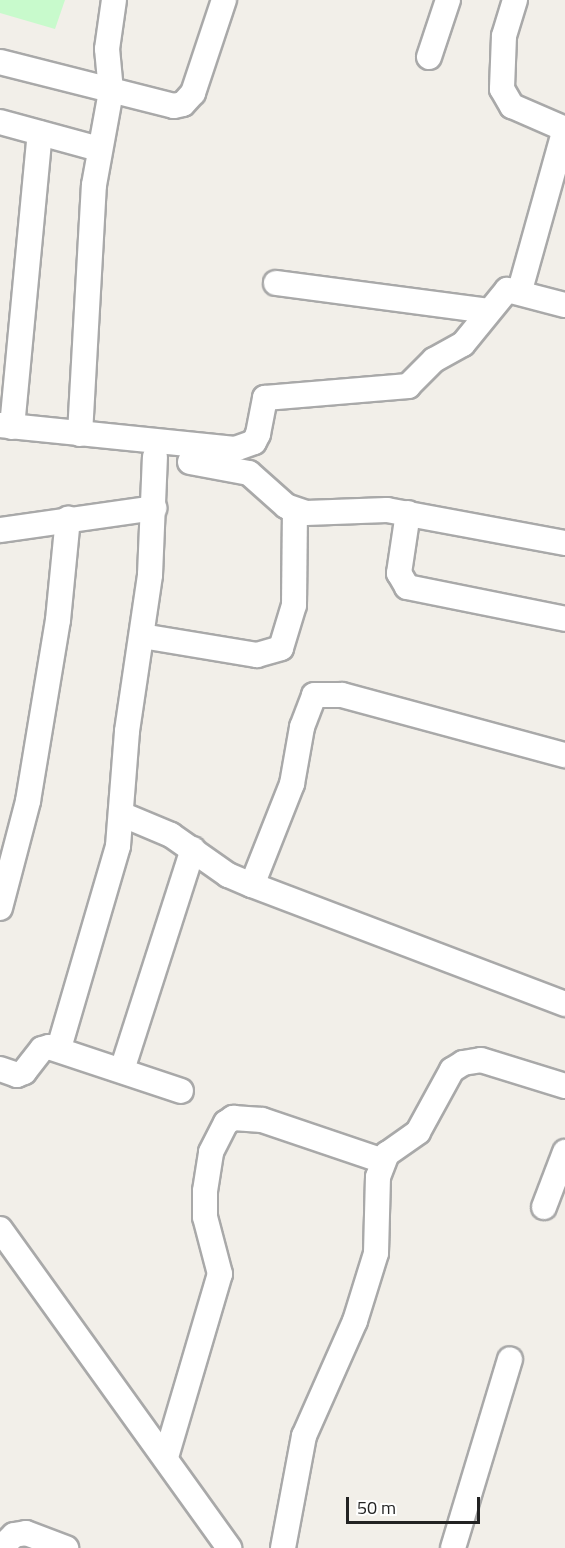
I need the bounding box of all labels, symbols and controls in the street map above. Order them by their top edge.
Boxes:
scale bar [349,1485,482,1523]
text: 50 m [357,1494,396,1521]

